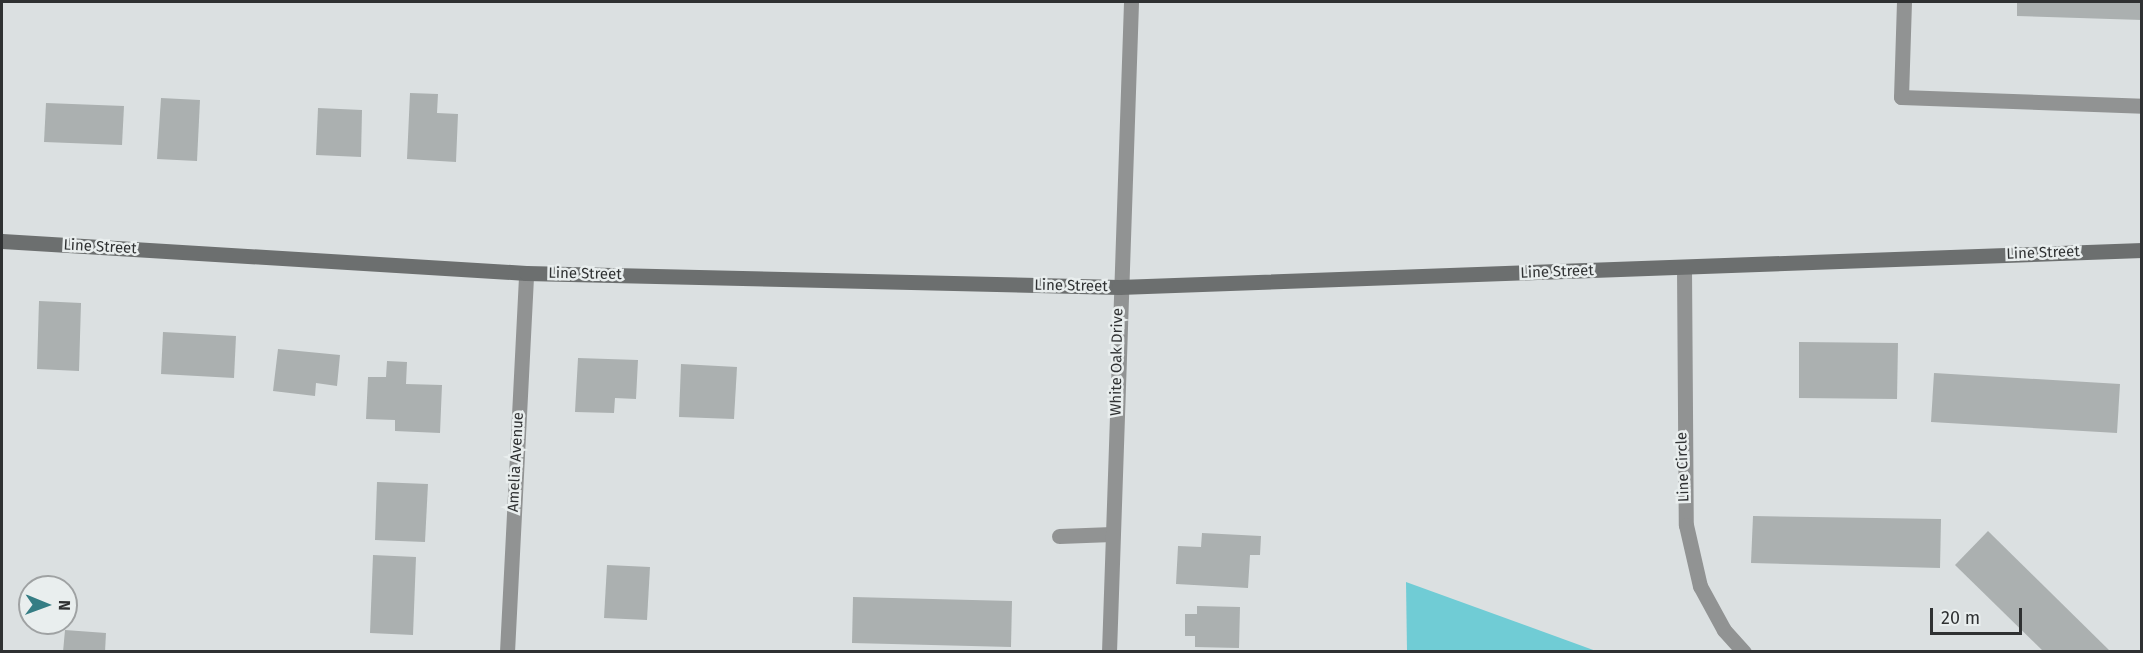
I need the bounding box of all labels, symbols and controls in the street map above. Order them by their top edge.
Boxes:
street label: Line Street [63,236,137,258]
street label: Line Street [2006,243,2080,263]
street label: Line Street [1520,262,1594,282]
street label: Line Street [548,264,622,284]
street label: Line Street [1034,276,1108,296]
street label: White Oak Drive [1107,308,1127,416]
street label: Amelia Avenue [504,412,528,512]
street label: Line Circle [1673,432,1693,502]
north arrow [18,575,78,635]
scale bar [1933,596,2024,634]
text: N [55,600,74,611]
text: 20 m [1941,607,1980,629]

